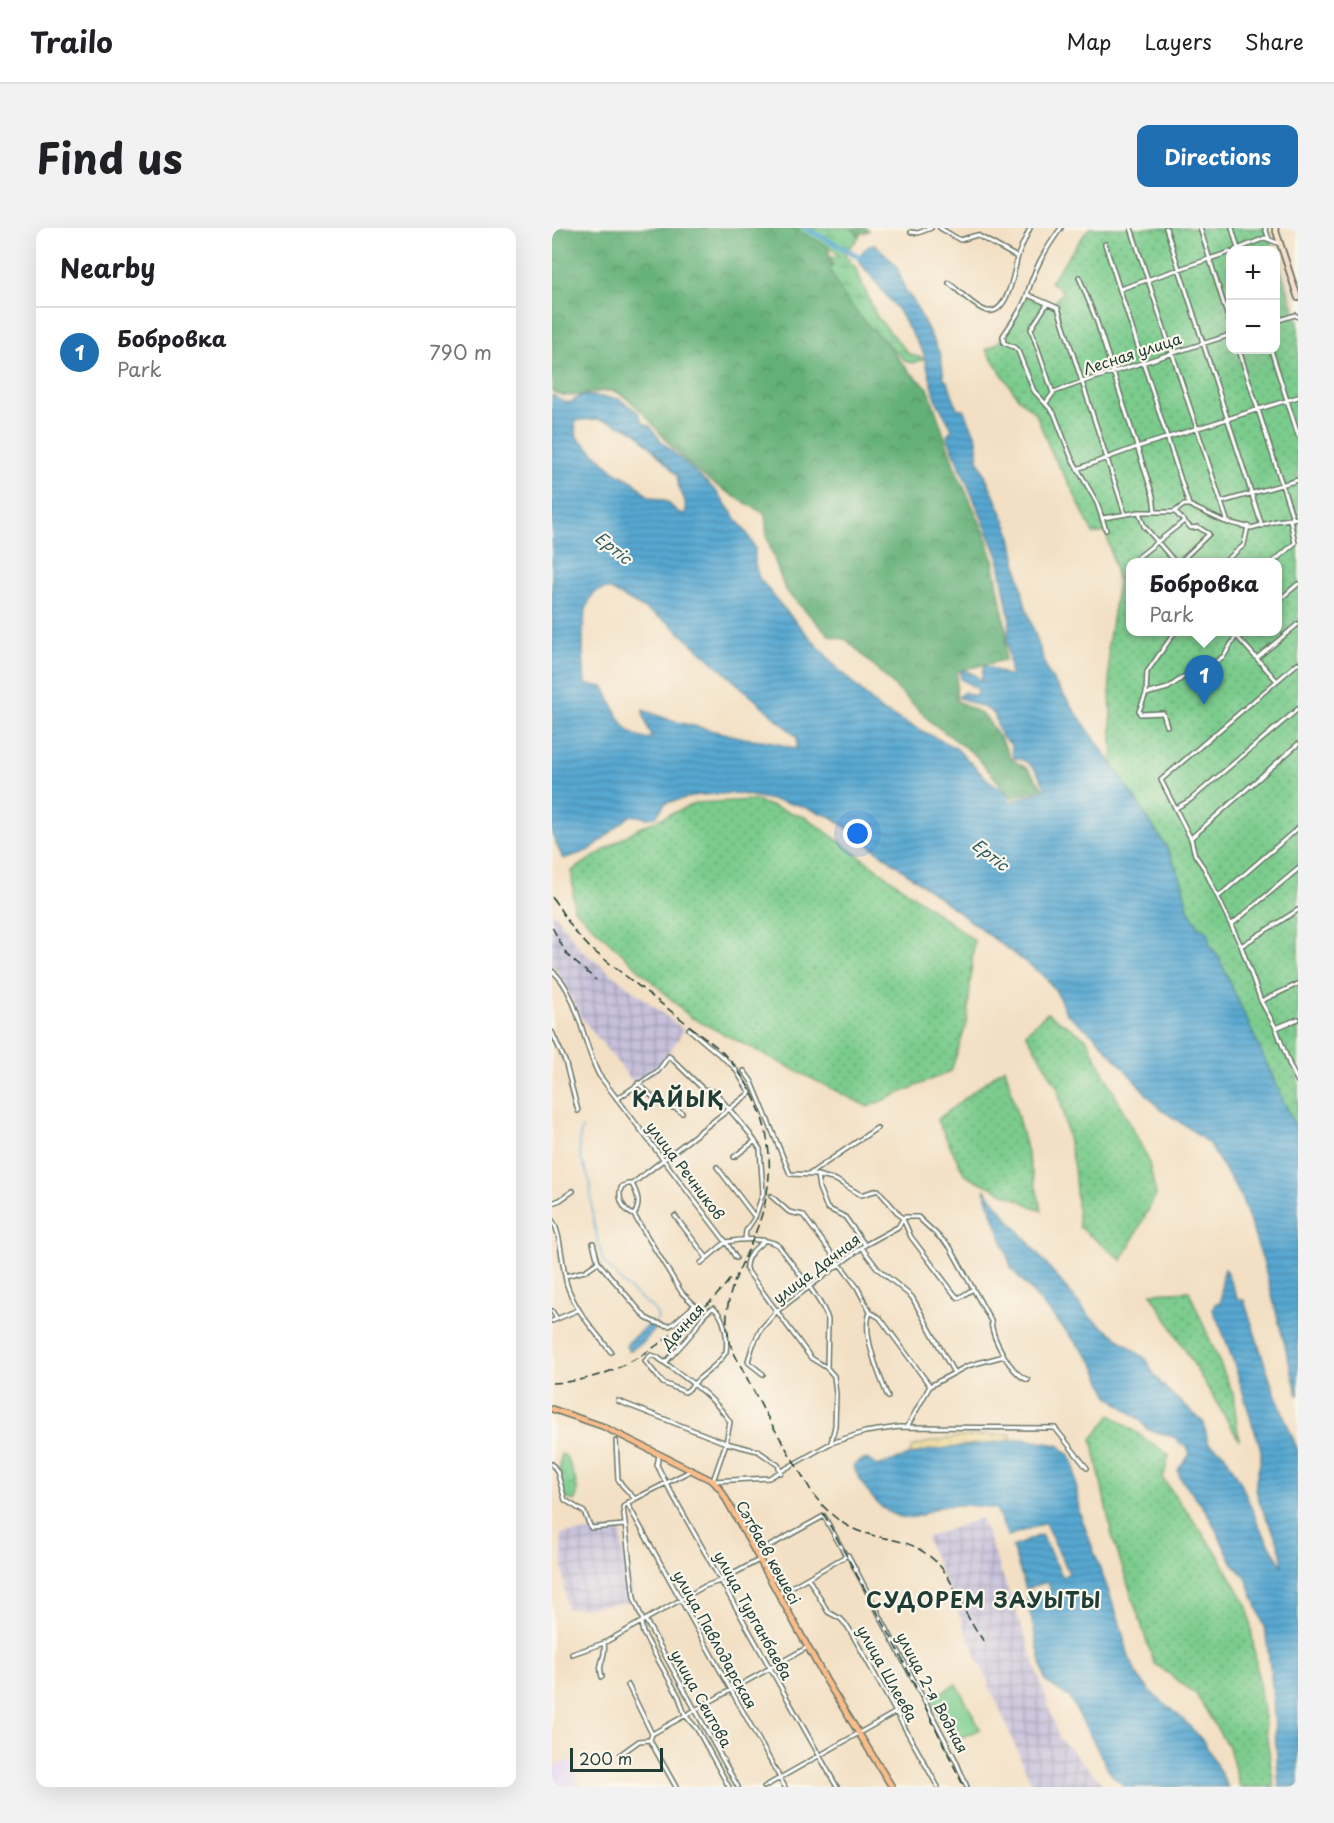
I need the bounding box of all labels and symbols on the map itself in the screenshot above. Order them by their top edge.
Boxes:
street label: Лесная улица [1080,326,1185,380]
water label: Ертіс [591,525,639,570]
pin: 1 [1184,656,1224,705]
your location [843,819,872,848]
water label: Ертіс [968,832,1016,877]
district label: ҚАЙЫҚ [632,1082,724,1114]
street label: улица Речников [641,1116,731,1224]
street label: улица Дачная [767,1227,865,1309]
street label: Дачная [654,1298,709,1355]
street label: Сәтбаев көшесі [731,1496,807,1608]
street label: улица Турганбаева [709,1546,799,1684]
street label: улица Павлодарская [668,1565,764,1713]
district label: СУДОРЕМ ЗАУЫТЫ [866,1583,1102,1615]
street label: улица Шлеева [852,1620,924,1726]
street label: улица 2-я Водная [891,1627,975,1757]
street label: улица Сеитова [666,1645,739,1752]
scale bar [570,1745,663,1772]

